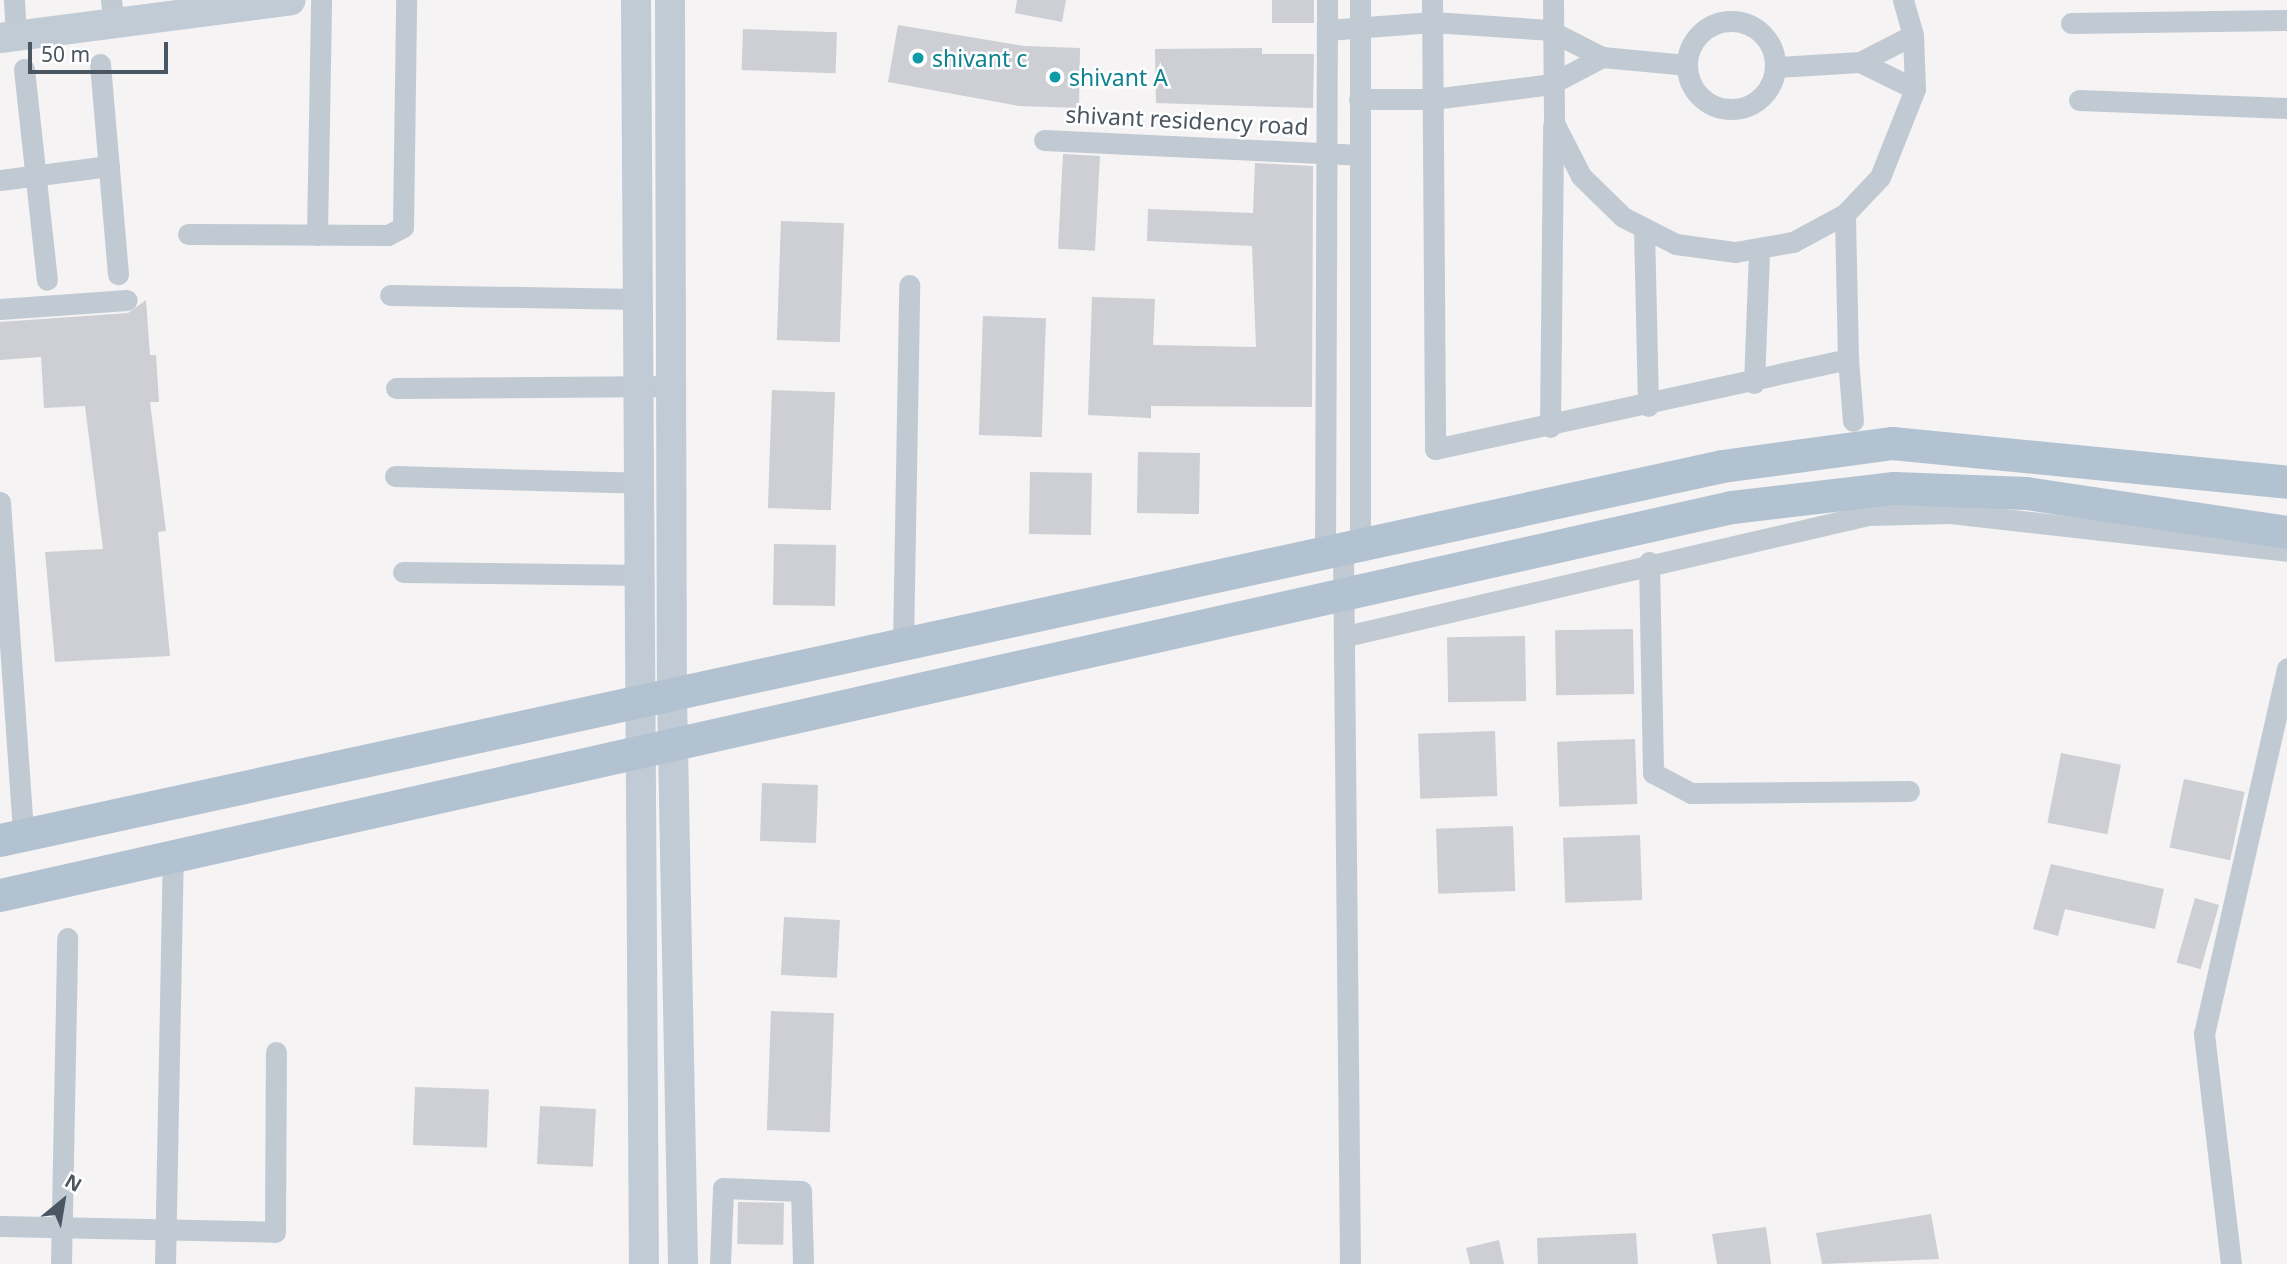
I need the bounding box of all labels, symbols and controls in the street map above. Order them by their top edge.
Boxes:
scale bar [32,28,172,72]
text: 50 m [41,40,90,68]
place label: shivant c [932,44,1027,72]
marker: shivant c [910,50,926,66]
place label: shivant A [1069,63,1168,91]
marker: shivant A [1047,69,1063,85]
street label: shivant residency road [1065,100,1309,140]
north arrow [28,1166,98,1236]
text: N [60,1168,87,1198]

